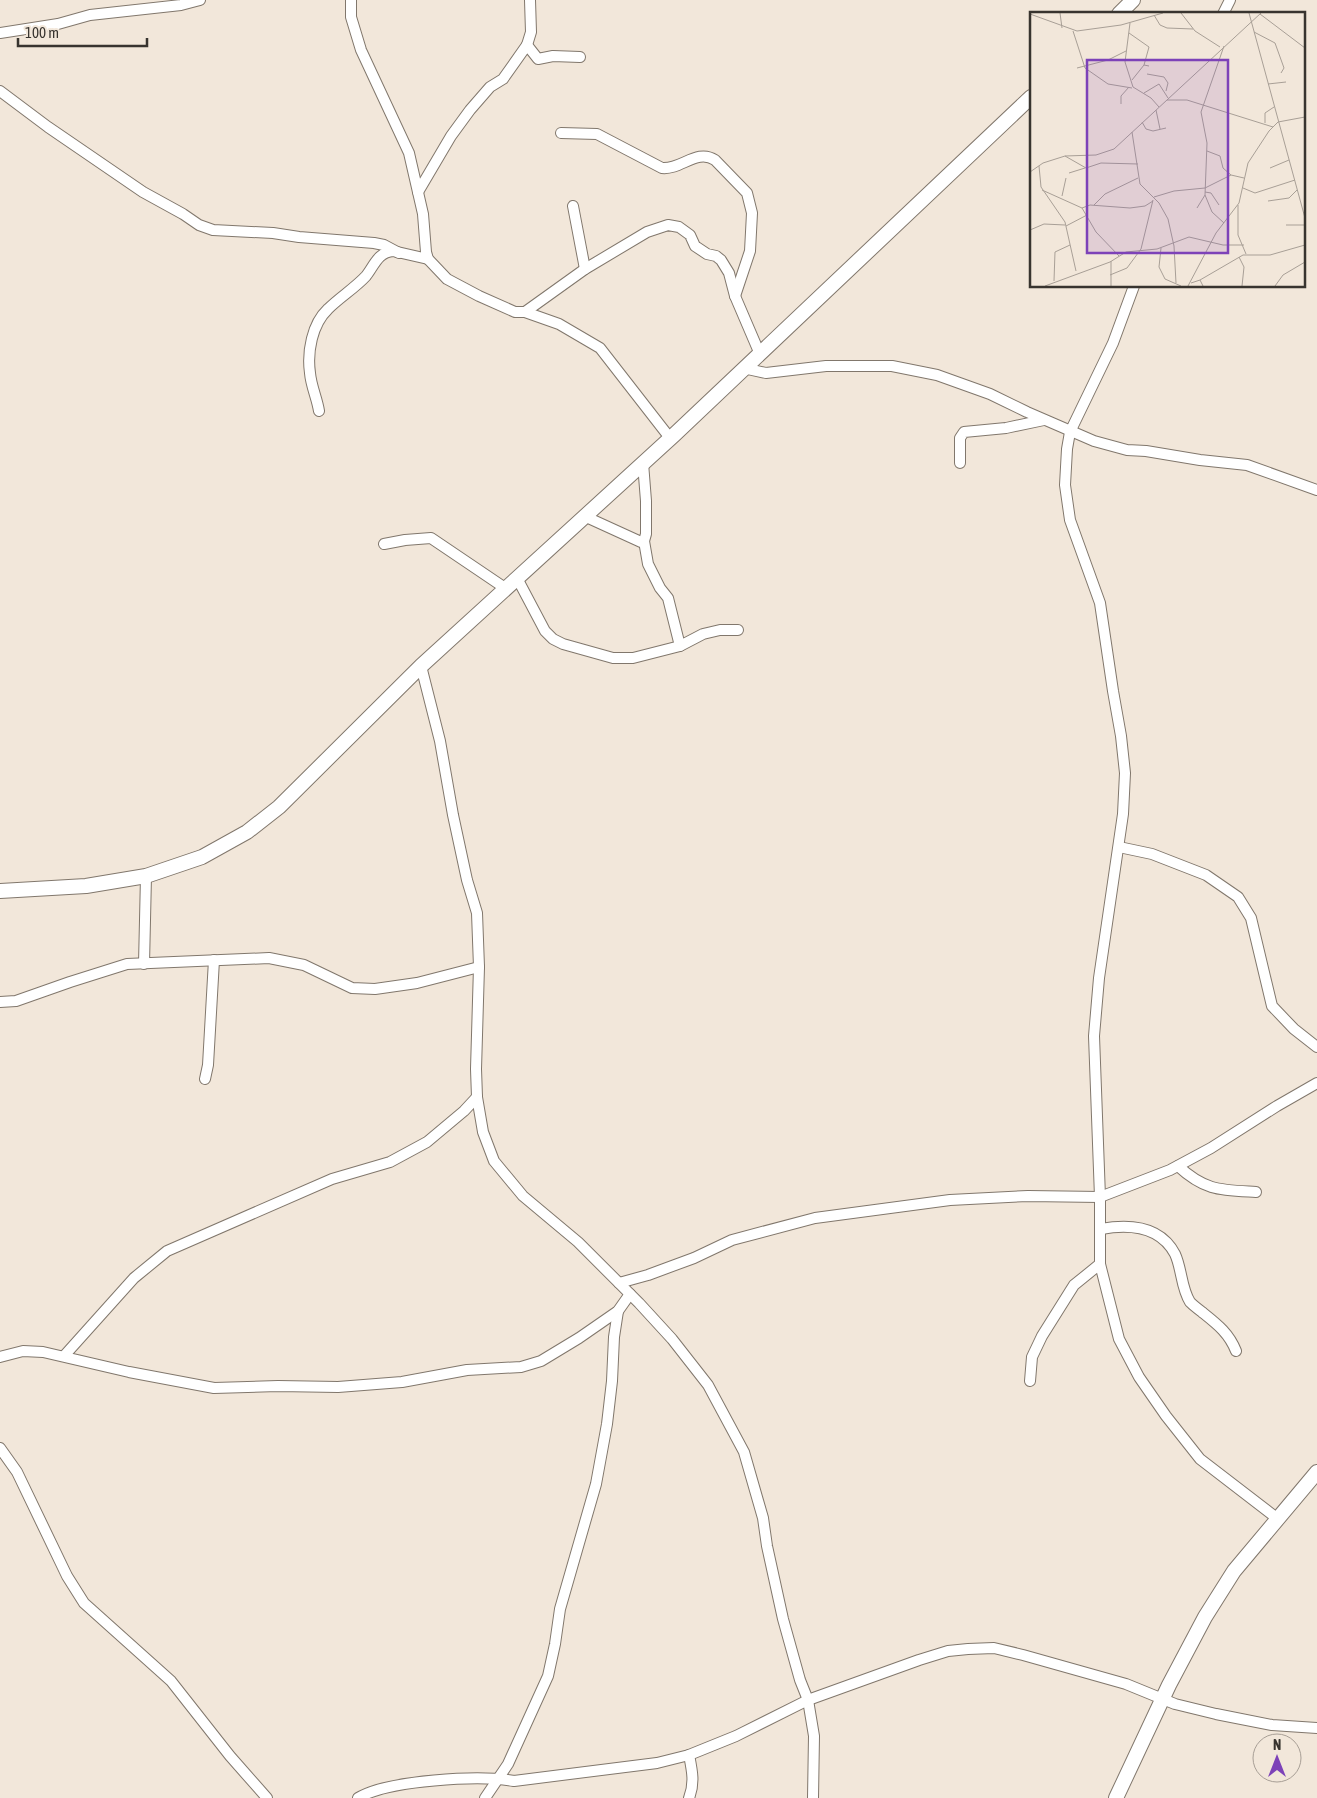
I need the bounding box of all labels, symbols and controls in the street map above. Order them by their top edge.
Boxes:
inset map [1030,12,1304,288]
scale bar [18,15,146,47]
text: 100 m [25,24,59,41]
north arrow [1252,1733,1302,1783]
text: N [1273,1737,1281,1753]

